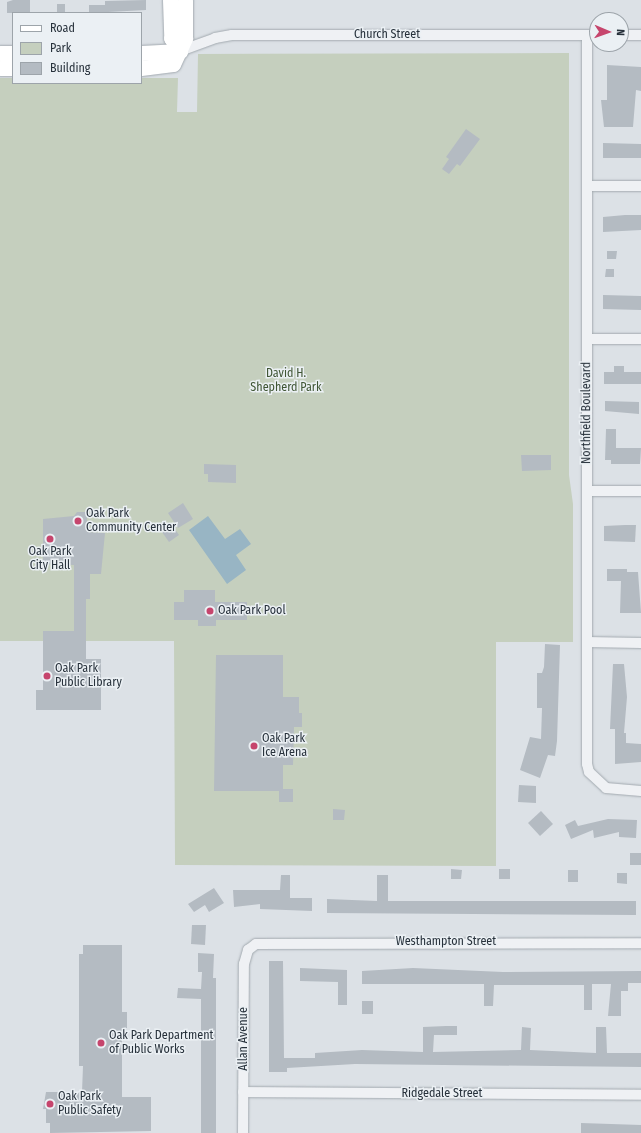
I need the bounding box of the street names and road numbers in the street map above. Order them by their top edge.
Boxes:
street label: Church Street [354,28,420,42]
street label: Northfield Boulevard [580,362,594,464]
street label: Westhampton Street [396,935,496,949]
street label: Allan Avenue [237,1007,251,1071]
street label: Ridgedale Street [402,1087,482,1101]

